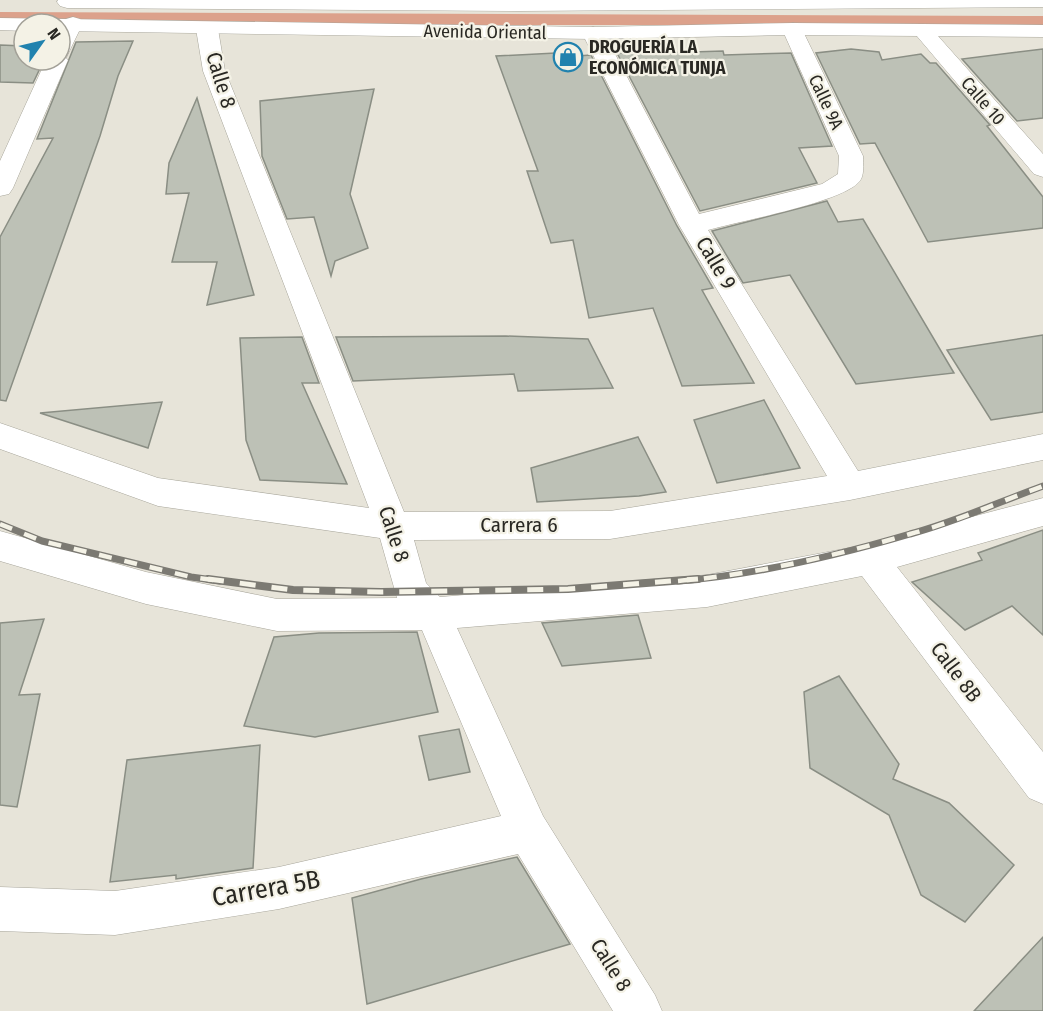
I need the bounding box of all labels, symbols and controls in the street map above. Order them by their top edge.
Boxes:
north arrow [12,12,72,72]
street label: Avenida Oriental [423,20,547,44]
text: N [43,25,65,43]
place label: DROGUERÍA LA ECONÓMICA TUNJA [589,35,726,79]
shop icon: DROGUERÍA LA ECONÓMICA TUNJA [552,41,584,73]
street label: Calle 8 [200,49,242,111]
street label: Calle 9A [804,71,848,133]
street label: Calle 10 [956,72,1010,130]
street label: Calle 9 [690,232,742,294]
street label: Calle 8 [373,503,415,565]
street label: Carrera 6 [480,512,558,538]
street label: Calle 8B [925,637,987,707]
street label: Carrera 5B [210,864,323,913]
street label: Calle 8 [585,934,637,996]

